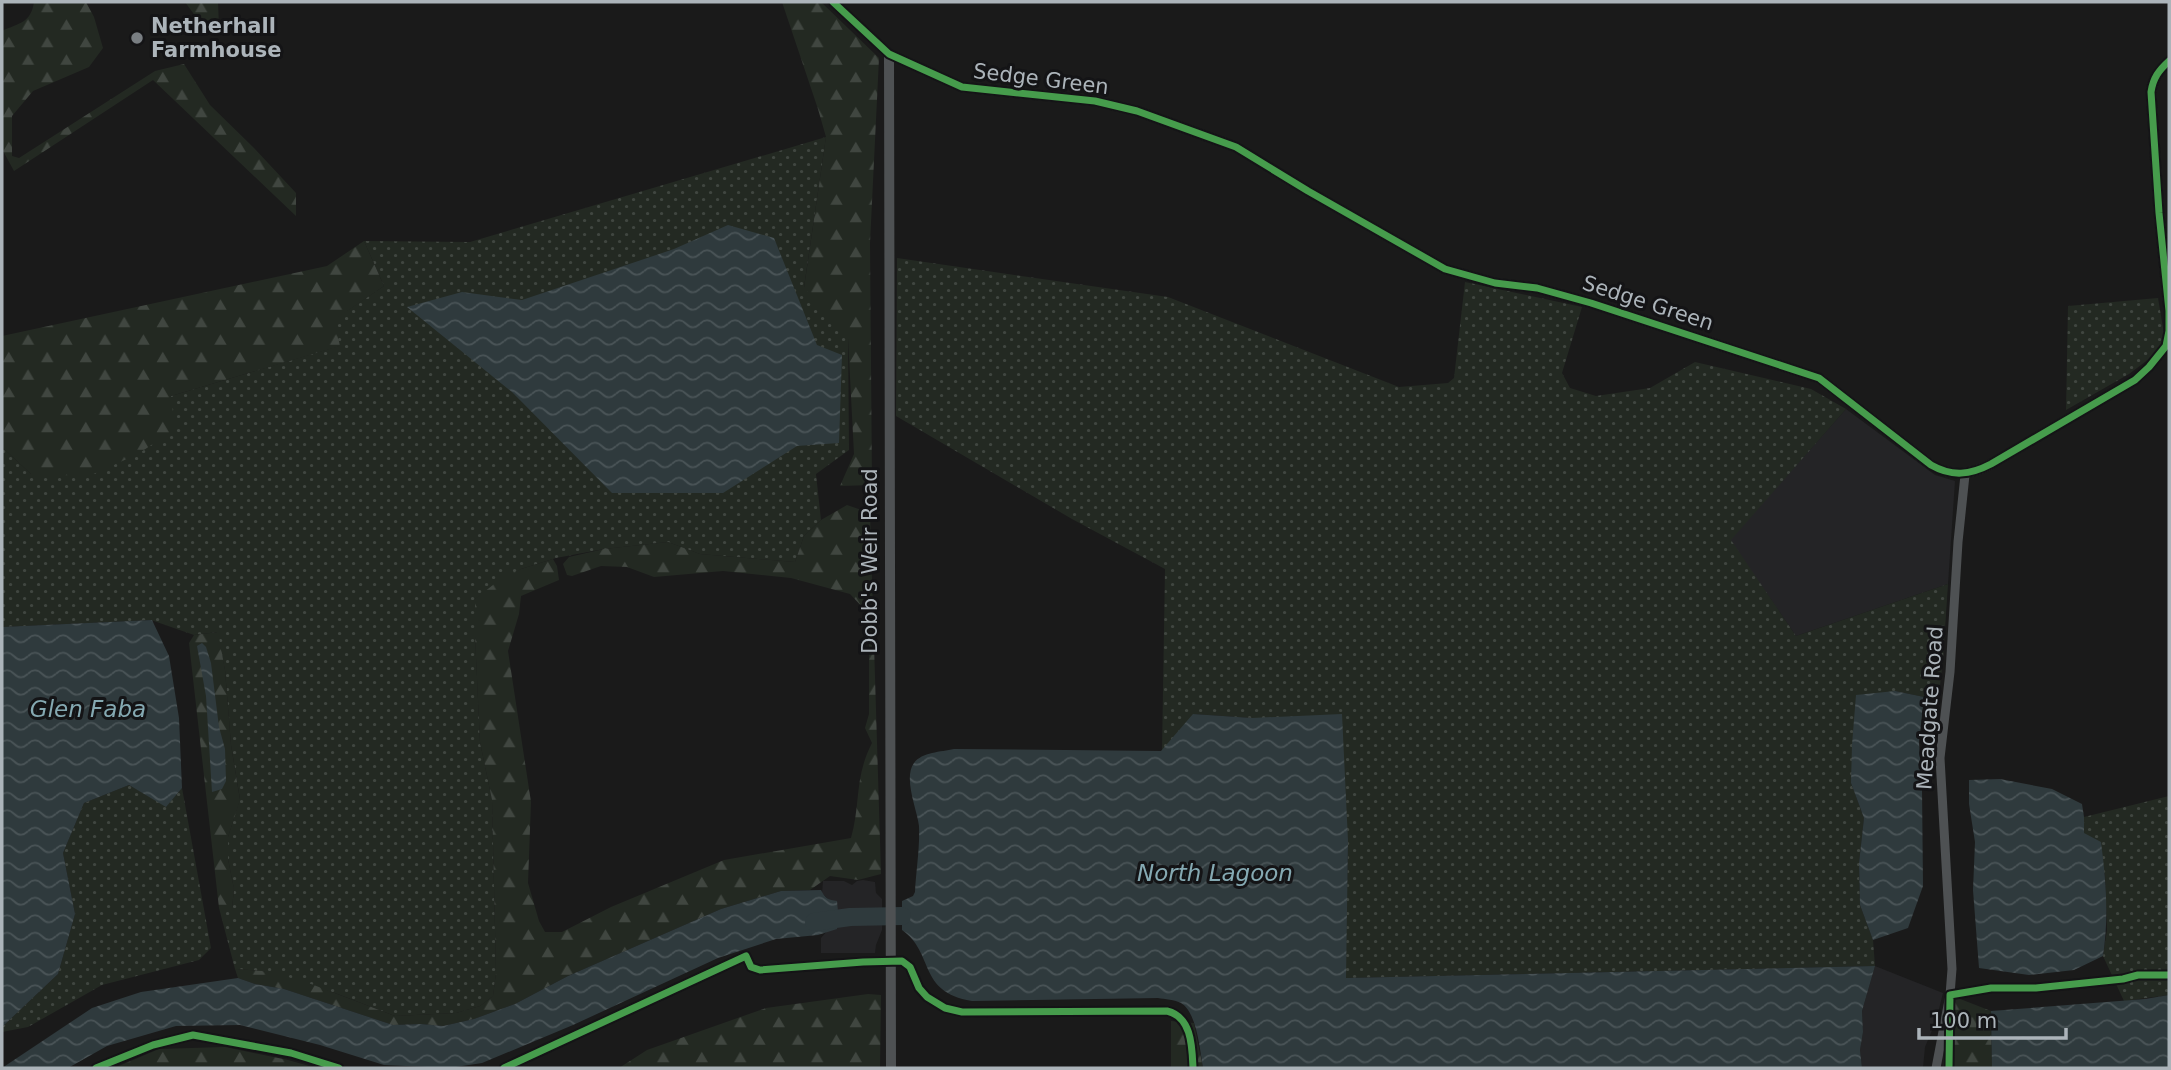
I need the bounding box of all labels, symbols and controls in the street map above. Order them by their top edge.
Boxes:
place label: Netherhall Farmhouse [151,14,282,62]
marker: Netherhall Farmhouse [129,30,145,46]
street label: Sedge Green [972,59,1110,99]
street label: Sedge Green [1580,271,1716,335]
street label: Dobb's Weir Road [858,468,882,654]
street label: Meadgate Road [1912,625,1948,791]
water label: Glen Faba [30,696,146,722]
water label: North Lagoon [1137,860,1293,886]
scale bar [1919,996,2066,1040]
text: 100 m [1930,1009,1997,1033]

